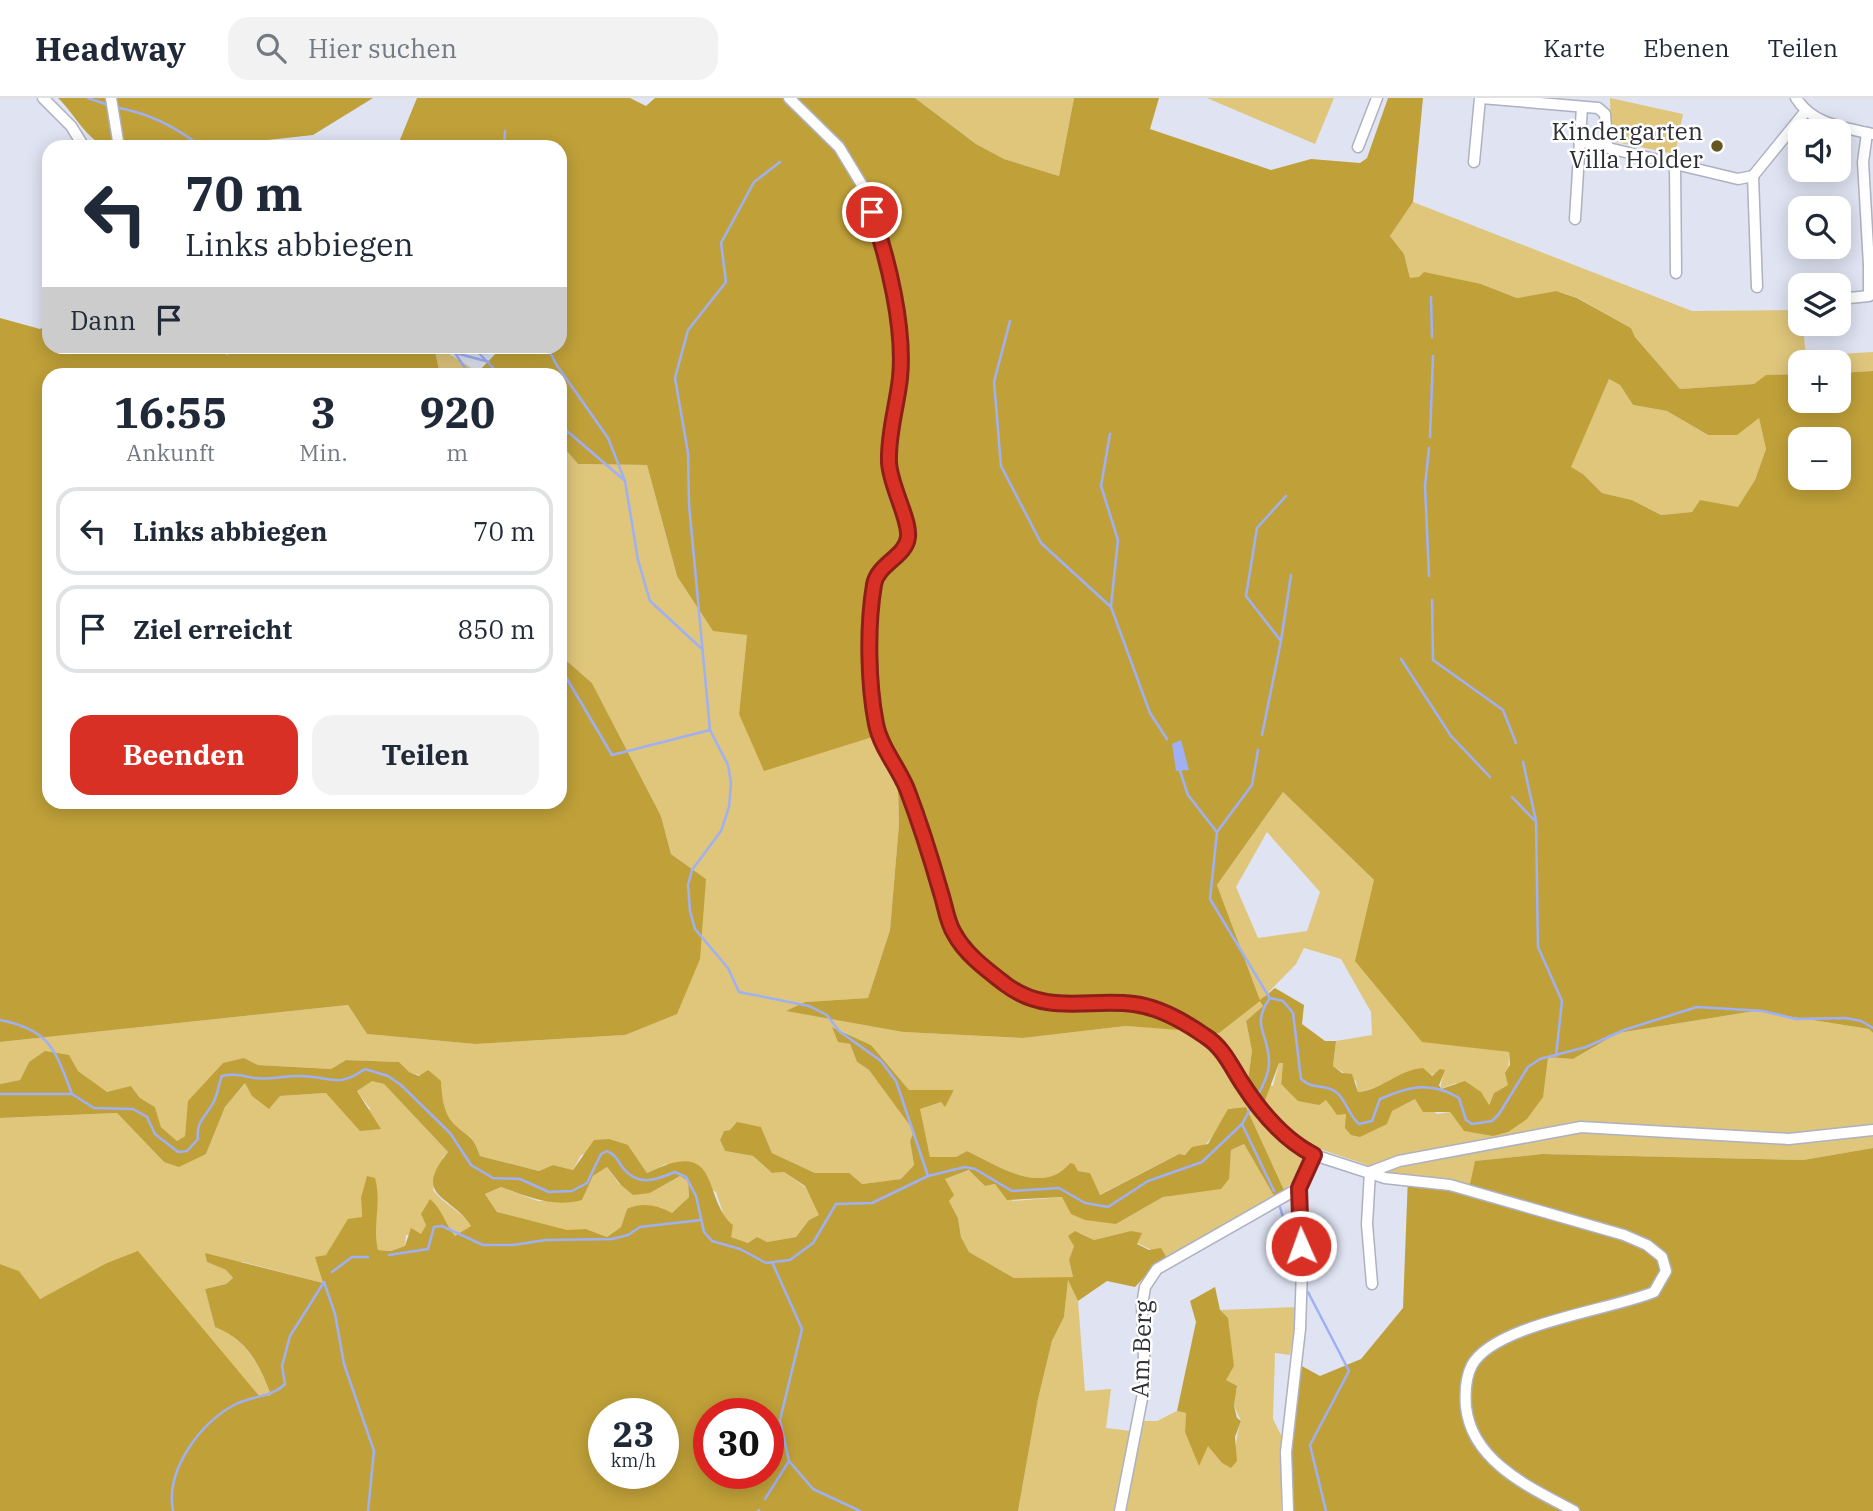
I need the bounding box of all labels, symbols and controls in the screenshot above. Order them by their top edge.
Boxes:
search box [228,17,718,80]
text: Headway [35,27,186,70]
icon: search [252,29,290,67]
text: Hier suchen [308,31,457,65]
text: Karte [1543,32,1605,64]
text: Ebenen [1643,32,1730,64]
text: Teilen [1768,32,1838,64]
place label: Kindergarten Villa Holder [1551,115,1703,175]
map controls [1788,119,1851,490]
button: sound [1788,119,1851,182]
marker: Kindergarten Villa Holder [1709,138,1725,154]
text: 70 m [185,161,303,224]
icon: left [70,168,161,259]
pin [842,182,902,242]
icon: arrive [853,193,891,231]
button: search [1788,196,1851,259]
text: Links abbiegen [185,223,414,265]
button: layers [1788,273,1851,336]
icon: arrive [150,301,188,339]
text: Dann [70,303,136,337]
button: + [1788,350,1851,413]
text: 16:55 [114,385,227,440]
text: 3 [311,385,336,440]
text: 920 [420,385,495,440]
button: − [1788,427,1851,490]
text: Ankunft [126,437,215,467]
text: Min. [299,437,348,467]
text: m [446,437,468,467]
icon: left [74,512,112,550]
text: Links abbiegen [133,514,328,548]
text: 70 m [473,514,535,548]
icon: arrive [74,610,112,648]
text: Ziel erreicht [133,612,292,646]
text: 850 m [457,612,535,646]
button: Beenden [70,715,298,795]
button: Teilen [312,715,539,795]
position arrow [1264,1209,1338,1283]
street label: Am Berg [1123,1300,1159,1398]
speed limit sign: 30 [693,1398,784,1489]
text: 23 [612,1411,655,1457]
text: km/h [611,1449,656,1472]

